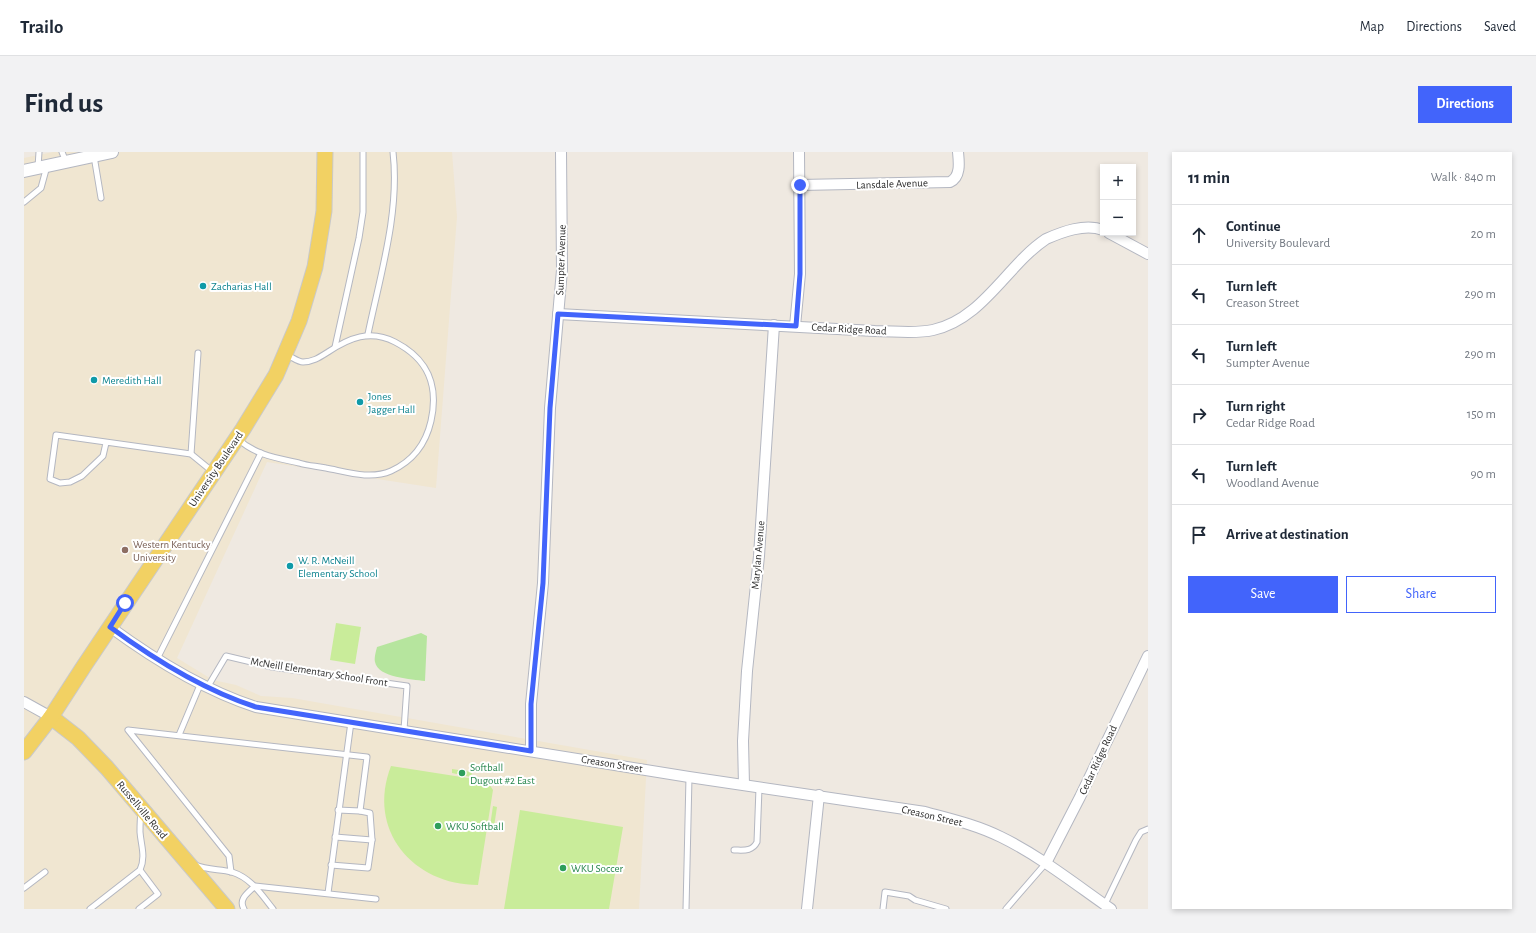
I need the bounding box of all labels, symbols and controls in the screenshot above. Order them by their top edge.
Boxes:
text: Trailo [20,18,63,37]
text: Map [1360,20,1384,34]
text: Directions [1406,20,1462,34]
text: Saved [1484,20,1516,34]
button: Directions [1418,86,1512,123]
text: Find us [24,90,103,118]
map controls [1100,164,1136,236]
button: + [1100,164,1136,200]
text: 11 min [1188,169,1230,186]
text: Walk · 840 m [1431,171,1496,184]
route end [791,176,809,194]
street label: Lansdale Avenue [856,177,928,191]
button: − [1100,200,1136,236]
text: Continue [1226,219,1281,234]
street label: Sumpter Avenue [554,224,568,296]
icon: ahead [1188,224,1210,246]
text: 20 m [1471,228,1496,241]
text: University Boulevard [1226,237,1330,250]
text: Turn left [1226,279,1277,294]
marker: Zacharias Hall [198,281,208,291]
place label: Zacharias Hall [211,281,272,292]
icon: left [1188,284,1210,306]
text: 290 m [1465,288,1496,301]
text: Creason Street [1226,297,1299,310]
street label: Cedar Ridge Road [811,322,887,336]
text: Turn left [1226,339,1277,354]
icon: left [1188,344,1210,366]
text: 290 m [1465,348,1496,361]
text: Sumpter Avenue [1226,357,1310,370]
marker: Meredith Hall [89,375,99,385]
place label: Meredith Hall [102,375,161,386]
place label: Jones Jagger Hall [368,391,415,415]
marker: Jones Jagger Hall [355,397,365,407]
text: Turn right [1226,399,1285,414]
icon: right [1188,404,1210,426]
text: 150 m [1467,408,1496,421]
text: Cedar Ridge Road [1226,417,1315,430]
street label: University Boulevard [187,429,245,509]
text: Turn left [1226,459,1277,474]
icon: left [1188,464,1210,486]
text: 90 m [1470,468,1496,481]
text: Woodland Avenue [1226,477,1319,490]
street label: Marylan Avenue [750,520,766,590]
icon: arrive [1188,524,1210,546]
text: Arrive at destination [1226,527,1349,542]
place label: Western Kentucky University [133,539,211,563]
marker: Western Kentucky University [120,545,130,555]
place label: W. R. McNeill Elementary School [298,555,378,579]
marker: W. R. McNeill Elementary School [285,561,295,571]
button: Save [1188,576,1338,613]
button: Share [1346,576,1496,613]
route start [116,594,134,612]
street label: McNeill Elementary School Front [250,656,389,688]
street label: Cedar Ridge Road [1077,723,1119,796]
street label: Creason Street [581,754,644,774]
place label: Softball Dugout #2 East [470,762,535,786]
marker: Softball Dugout #2 East [457,768,467,778]
street label: Russellville Road [115,779,169,841]
street label: Creason Street [901,804,964,828]
marker: WKU Softball [433,821,443,831]
place label: WKU Softball [446,821,504,832]
marker: WKU Soccer [558,863,568,873]
place label: WKU Soccer [571,863,623,874]

